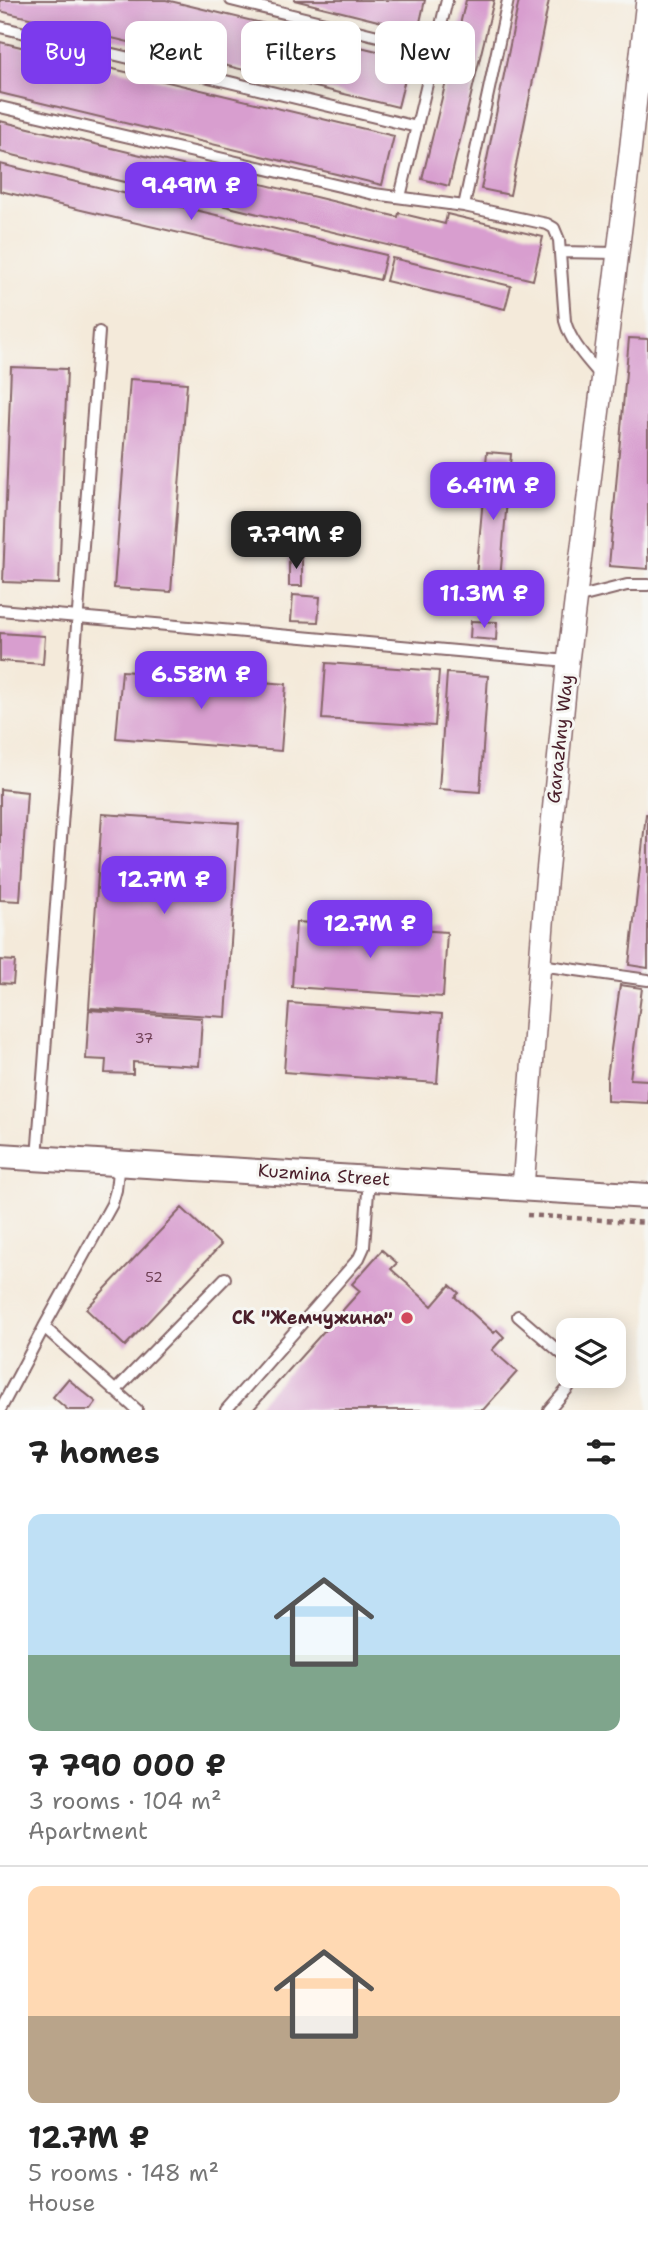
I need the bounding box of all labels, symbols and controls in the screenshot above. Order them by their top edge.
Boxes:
chip: Buy [21,21,111,84]
chip: Rent [125,21,227,84]
chip: Filters [241,21,361,84]
chip: New [375,21,475,84]
pin: 9.49M ₽ [126,162,256,222]
text: 9.49M ₽ [141,170,241,200]
pin: 6.41M ₽ [428,462,558,522]
text: 6.41M ₽ [446,470,540,500]
pin: 7.79M ₽ [231,512,361,571]
text: 7.79M ₽ [247,519,345,549]
pin: 11.3M ₽ [419,570,549,630]
text: 11.3M ₽ [439,578,529,608]
pin: 6.58M ₽ [136,652,266,711]
text: 6.58M ₽ [151,659,251,689]
street label: Garazhny Way [541,673,579,805]
pin: 12.7M ₽ [99,856,229,916]
text: 12.7M ₽ [117,864,211,894]
pin: 12.7M ₽ [305,900,435,960]
text: 12.7M ₽ [323,908,417,938]
house number: 37 [135,1029,153,1047]
street label: Kuzmina Street [257,1158,391,1192]
house number: 52 [145,1268,163,1286]
place label: СК "Жемчужина" [232,1306,393,1330]
marker: СК "Жемчужина" [399,1310,415,1326]
map controls [556,1318,626,1388]
button: layers [556,1318,626,1388]
text: 7 homes [28,1432,160,1473]
icon: filters [582,1433,620,1471]
icon: home [261,1559,387,1685]
text: 7 790 000 ₽ [28,1745,226,1786]
text: 3 rooms · 104 m² [28,1786,221,1816]
text: Apartment [28,1816,148,1846]
icon: home [261,1931,387,2057]
text: 12.7M ₽ [28,2117,150,2158]
text: 5 rooms · 148 m² [28,2158,219,2188]
text: House [28,2188,96,2218]

